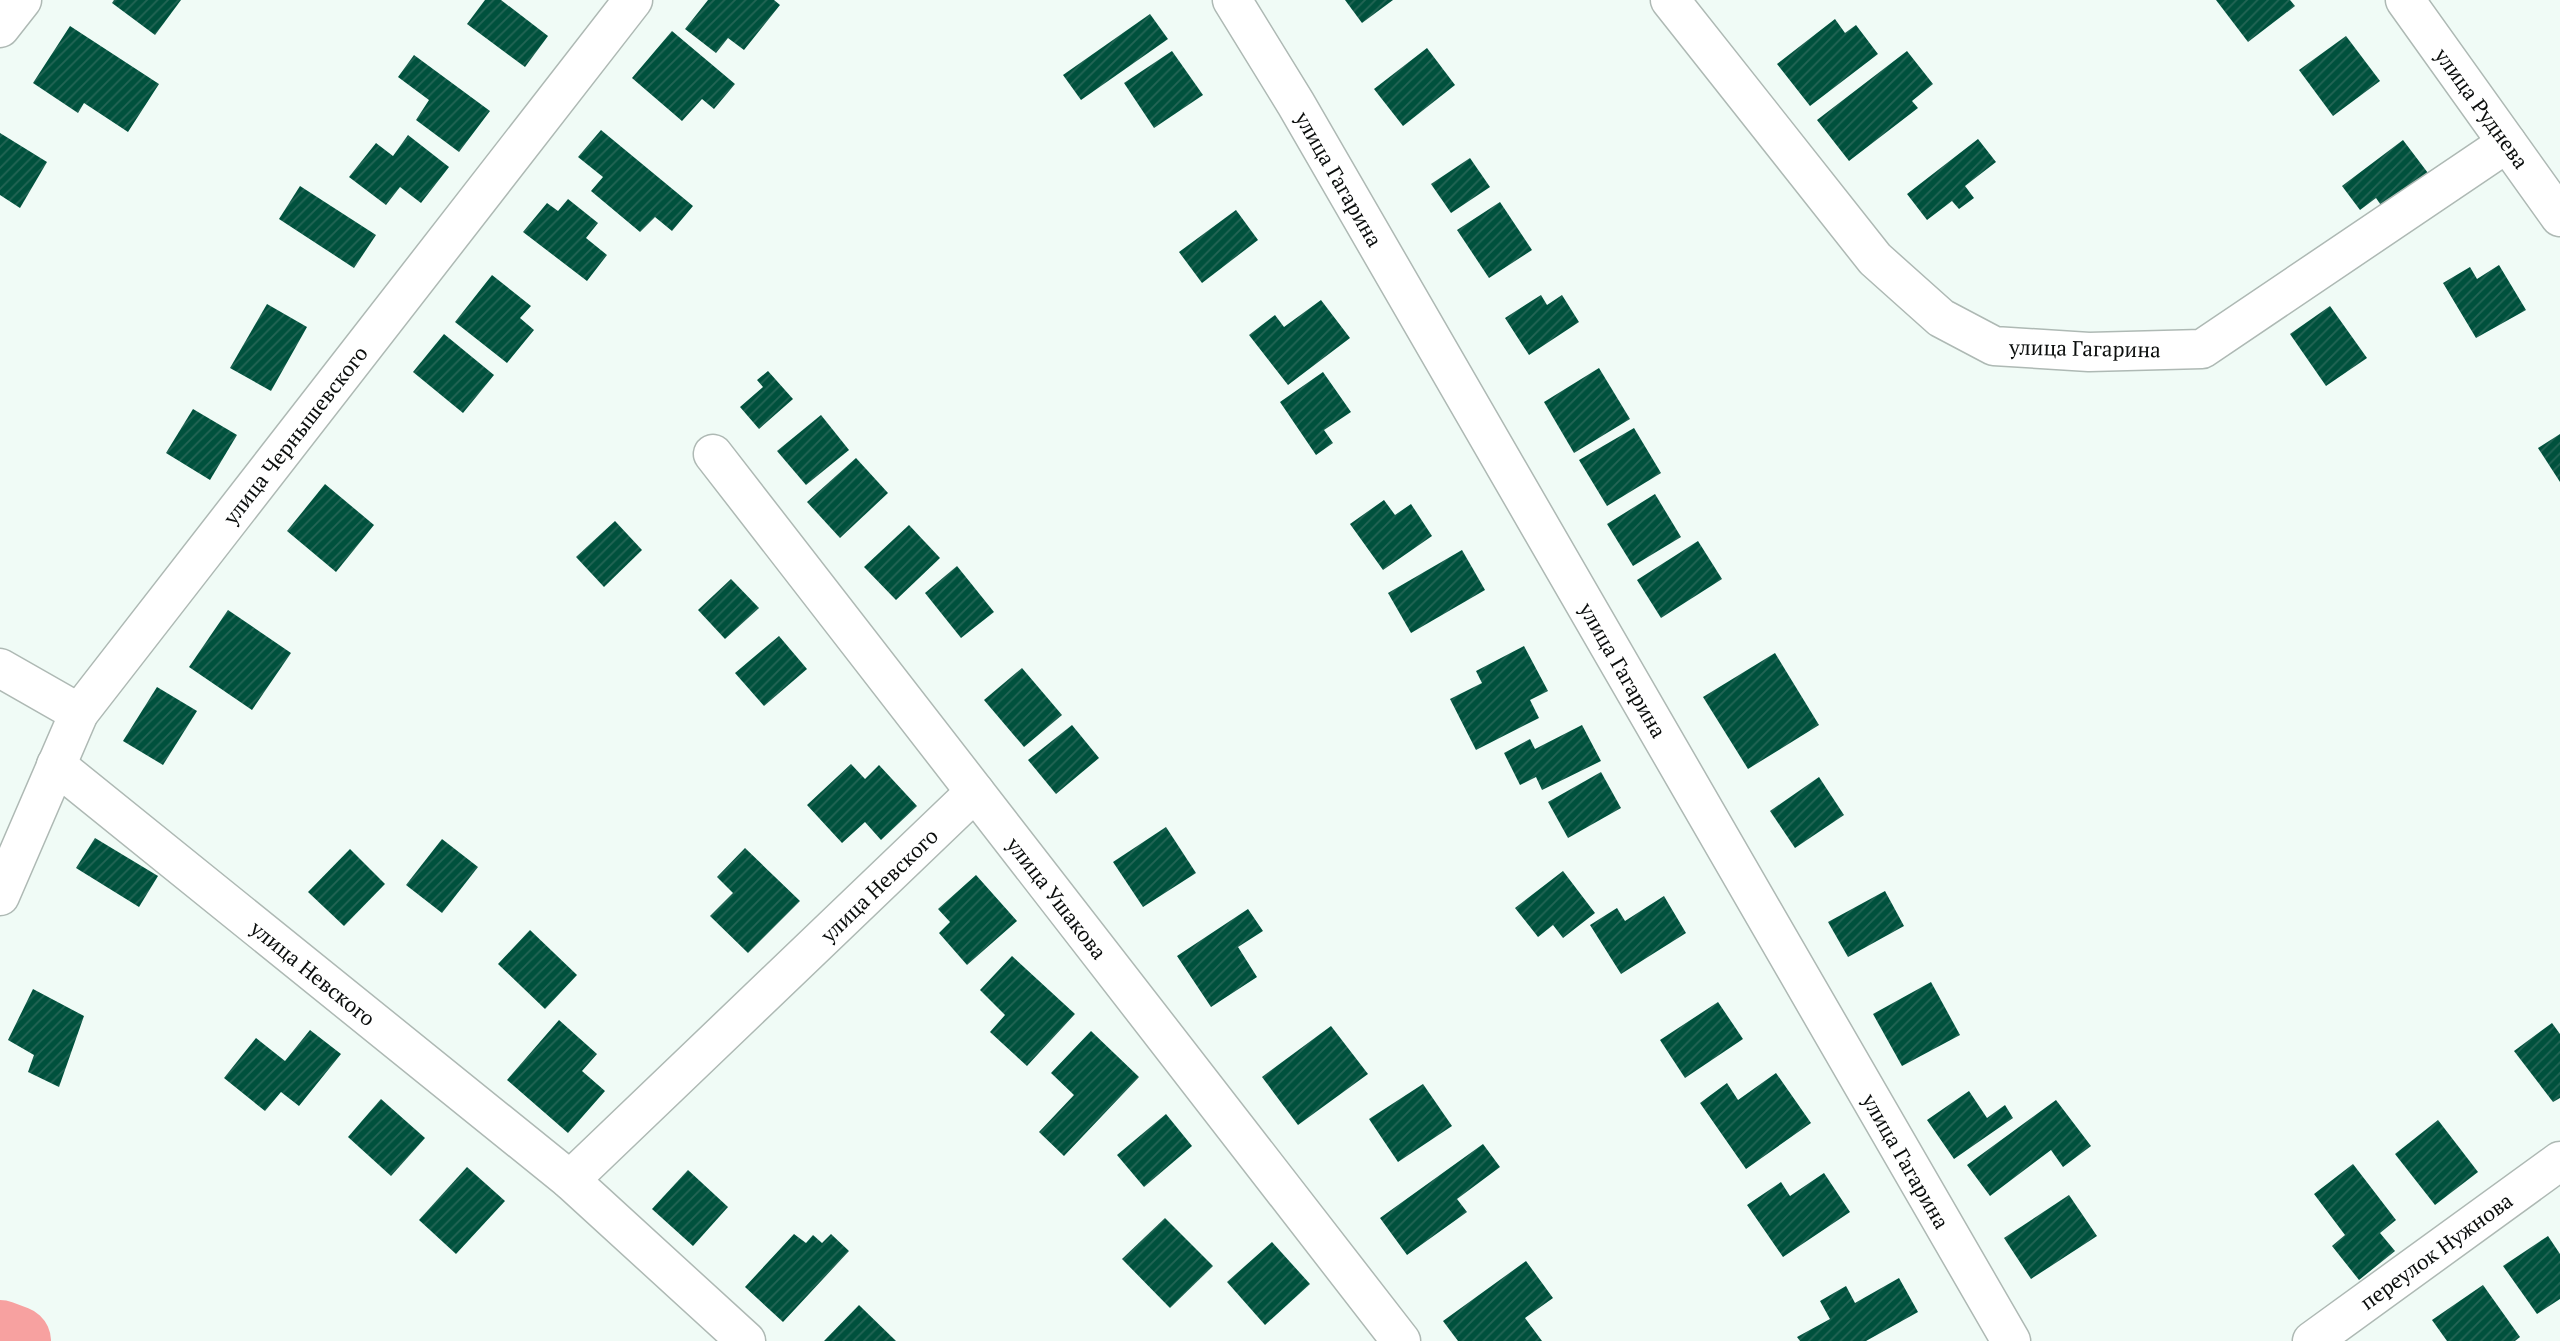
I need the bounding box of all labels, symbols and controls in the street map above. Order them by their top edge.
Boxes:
street label: улица Руднева [2428,41,2536,174]
street label: улица Гагарина [1288,106,1389,252]
street label: улица Гагарина [2008,333,2161,363]
street label: улица Чернышевского [216,340,374,531]
street label: улица Гагарина [1572,597,1673,743]
street label: улица Невского [813,822,944,949]
street label: улица Ушакова [1000,830,1114,965]
street label: улица Невского [244,913,381,1032]
street label: улица Гагарина [1855,1088,1956,1234]
street label: переулок Нужнова [2354,1186,2518,1316]

